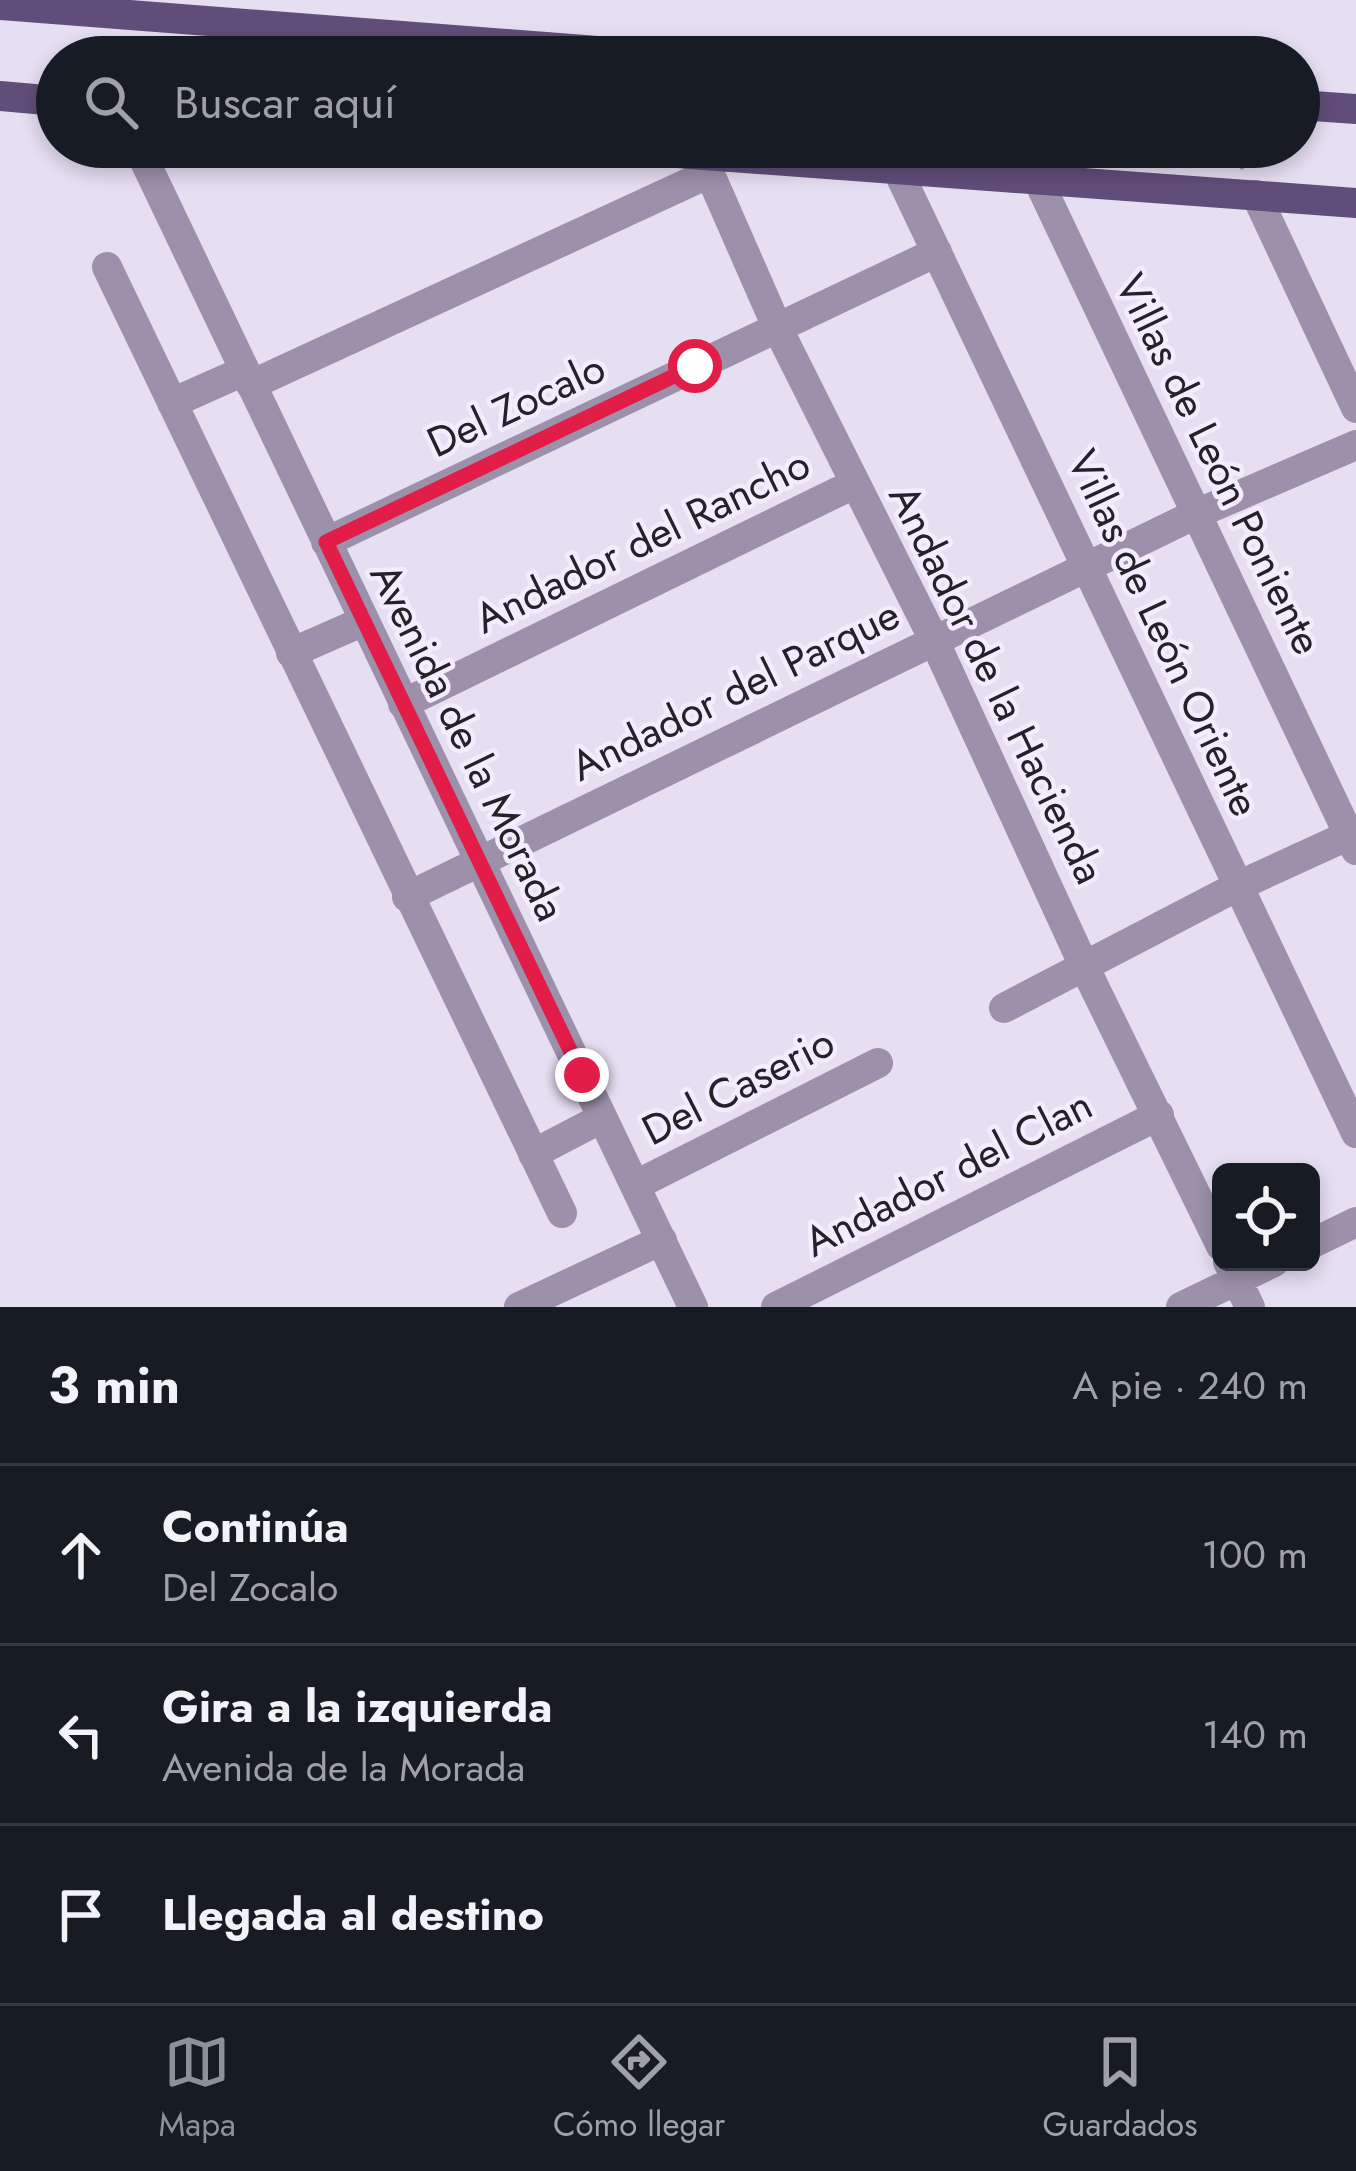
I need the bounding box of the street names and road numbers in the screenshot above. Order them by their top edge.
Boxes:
street label: Villas de León Poniente [1100,263,1338,665]
street label: Del Zocalo [417,337,615,473]
street label: Andador del Rancho [464,433,820,649]
street label: Villas de León Oriente [1052,440,1276,826]
street label: Andador de la Hacienda [874,474,1120,894]
street label: Avenida de la Morada [355,553,581,931]
street label: Andador del Parque [560,584,910,796]
street label: Del Caserio [631,1012,845,1160]
street label: Andador del Clan [793,1074,1103,1272]

